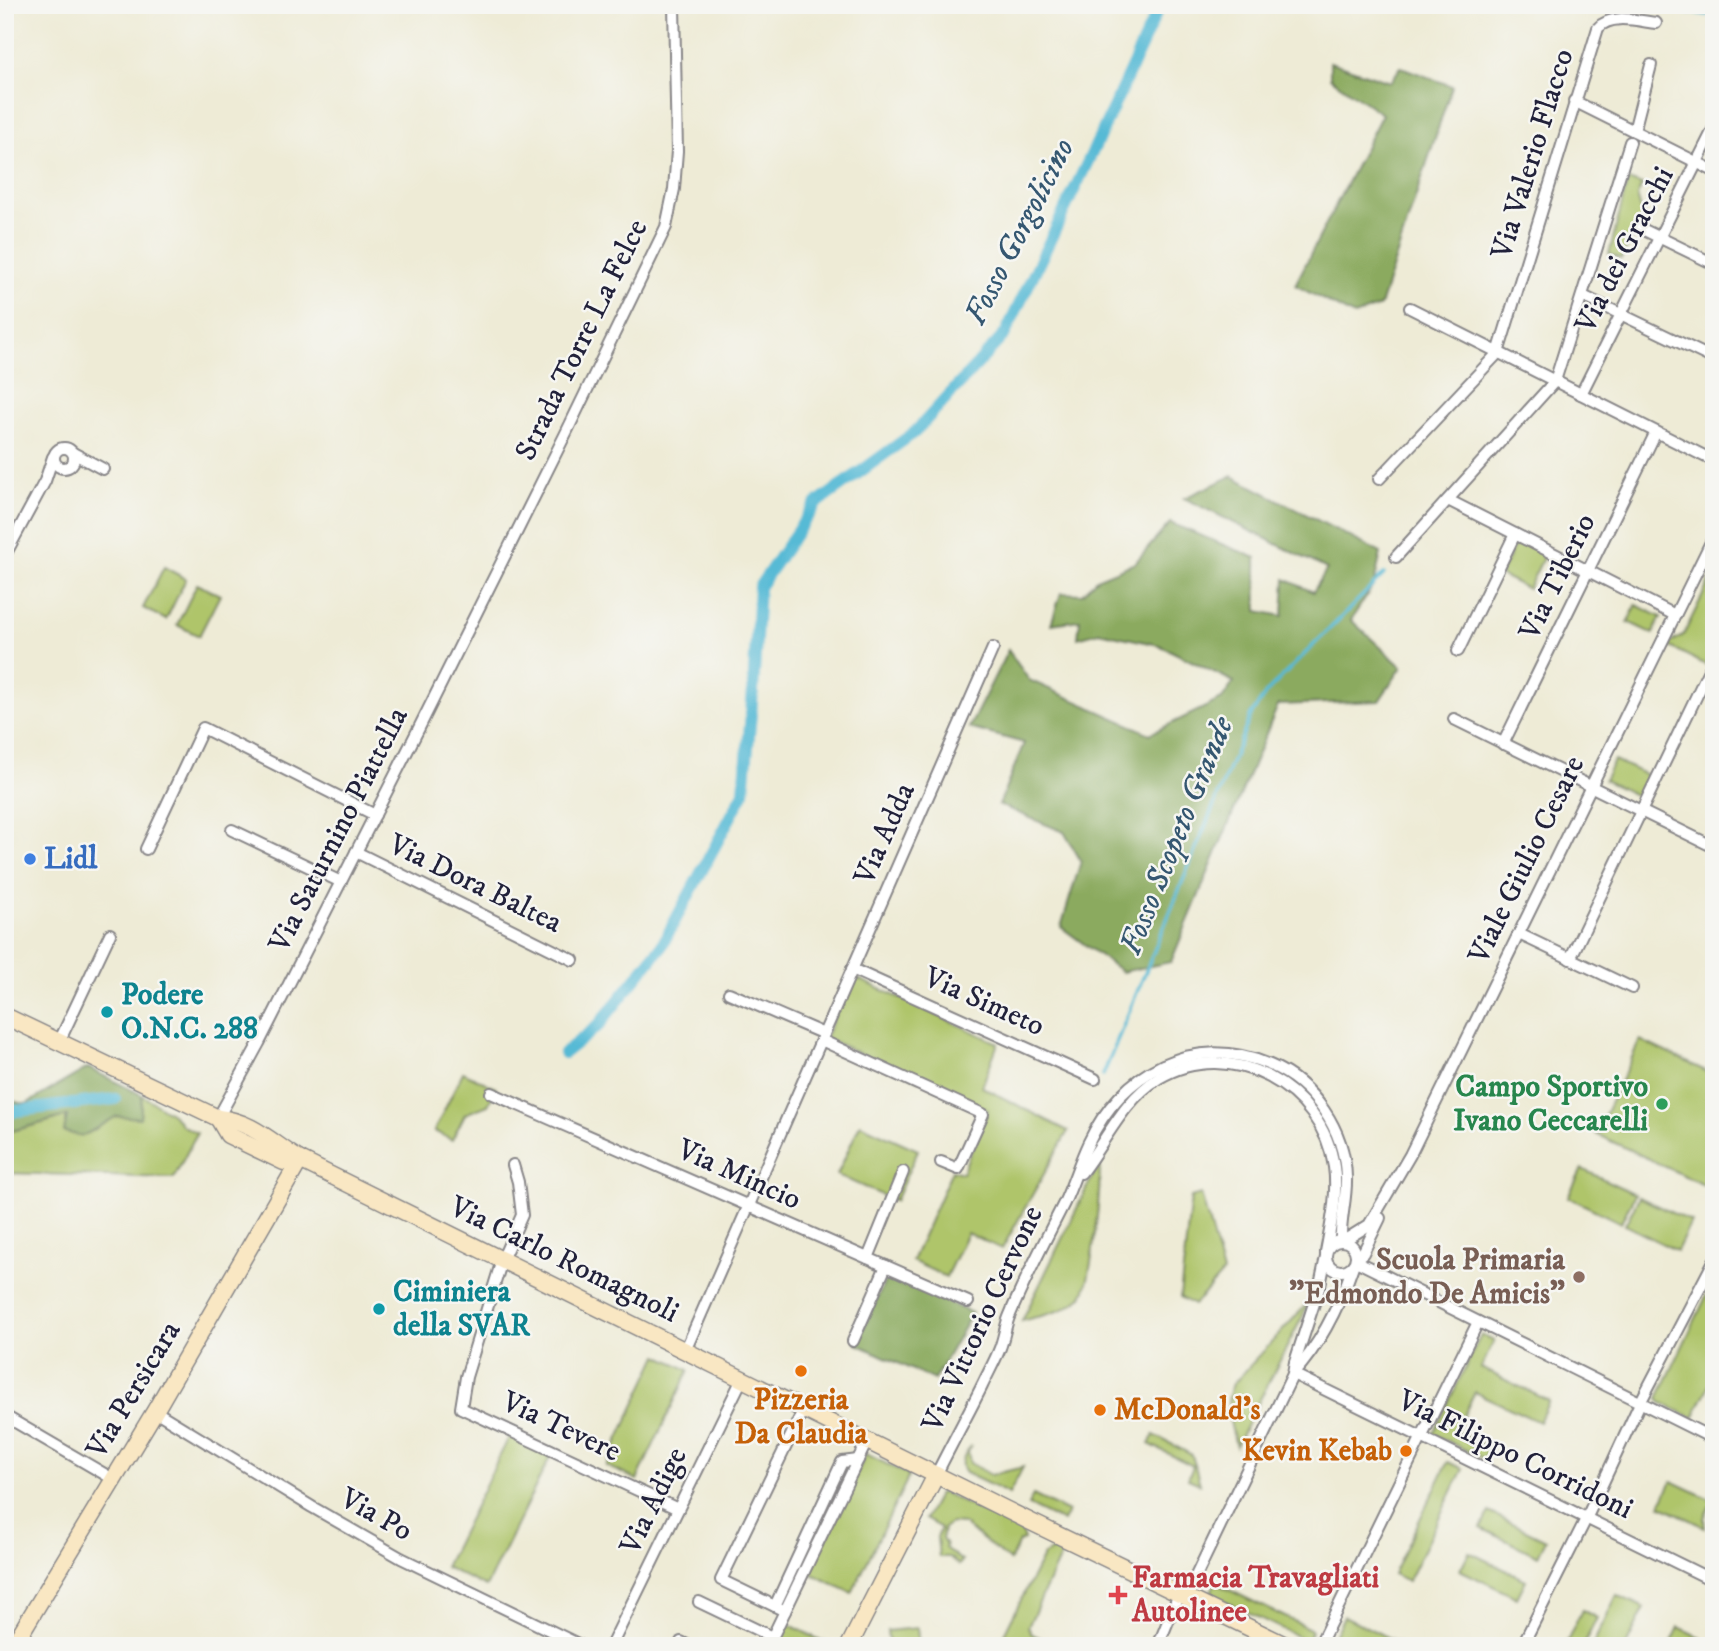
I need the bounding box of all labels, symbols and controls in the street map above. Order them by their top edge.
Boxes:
street label: Via Valerio Flacco [1483,45,1582,264]
water label: Fosso Gorgolicino [956,132,1084,332]
street label: Via dei Gracchi [1567,161,1683,340]
street label: Strada Torre La Felce [508,213,656,467]
street label: Via Tiberio [1511,508,1604,647]
street label: Via Saturnino Piattella [261,701,417,959]
water label: Fosso Scopeto Grande [1111,710,1243,961]
street label: Viale Giulio Cesare [1460,750,1593,971]
street label: Via Adda [846,777,924,892]
street label: Via Dora Baltea [381,826,568,942]
place label: Lidl [44,841,98,878]
marker: Lidl [22,851,38,867]
street label: Via Simeto [917,959,1050,1045]
place label: Podere O.N.C. 288 [121,977,258,1048]
marker: Podere O.N.C. 288 [99,1004,115,1020]
place label: Campo Sportivo Ivano Ceccarelli [1453,1069,1648,1140]
marker: Campo Sportivo Ivano Ceccarelli [1654,1096,1670,1112]
street label: Via Mincio [670,1131,807,1219]
street label: Via Carlo Romagnoli [442,1188,685,1332]
street label: Via Vittorio Cervone [914,1200,1052,1439]
place label: Scuola Primaria "Edmondo De Amicis" [1289,1242,1566,1313]
marker: Scuola Primaria "Edmondo De Amicis" [1571,1269,1587,1285]
place label: Ciminiera della SVAR [393,1274,531,1345]
marker: Ciminiera della SVAR [371,1301,387,1317]
street label: Via Persicara [78,1314,190,1466]
marker: Pizzeria Da Claudia [793,1363,809,1379]
place label: Pizzeria Da Claudia [734,1382,869,1453]
street label: Via Filippo Corridoni [1390,1382,1639,1528]
street label: Via Tevere [495,1383,626,1471]
place label: McDonald's [1114,1392,1261,1429]
marker: McDonald's [1092,1402,1108,1418]
place label: Kevin Kebab [1242,1433,1392,1470]
street label: Via Adige [612,1441,696,1561]
marker: Kevin Kebab [1398,1443,1414,1459]
street label: Via Po [332,1480,419,1550]
place label: Farmacia Travagliati Autolinee [1131,1560,1380,1631]
marker: Farmacia Travagliati Autolinee [1110,1587,1126,1603]

